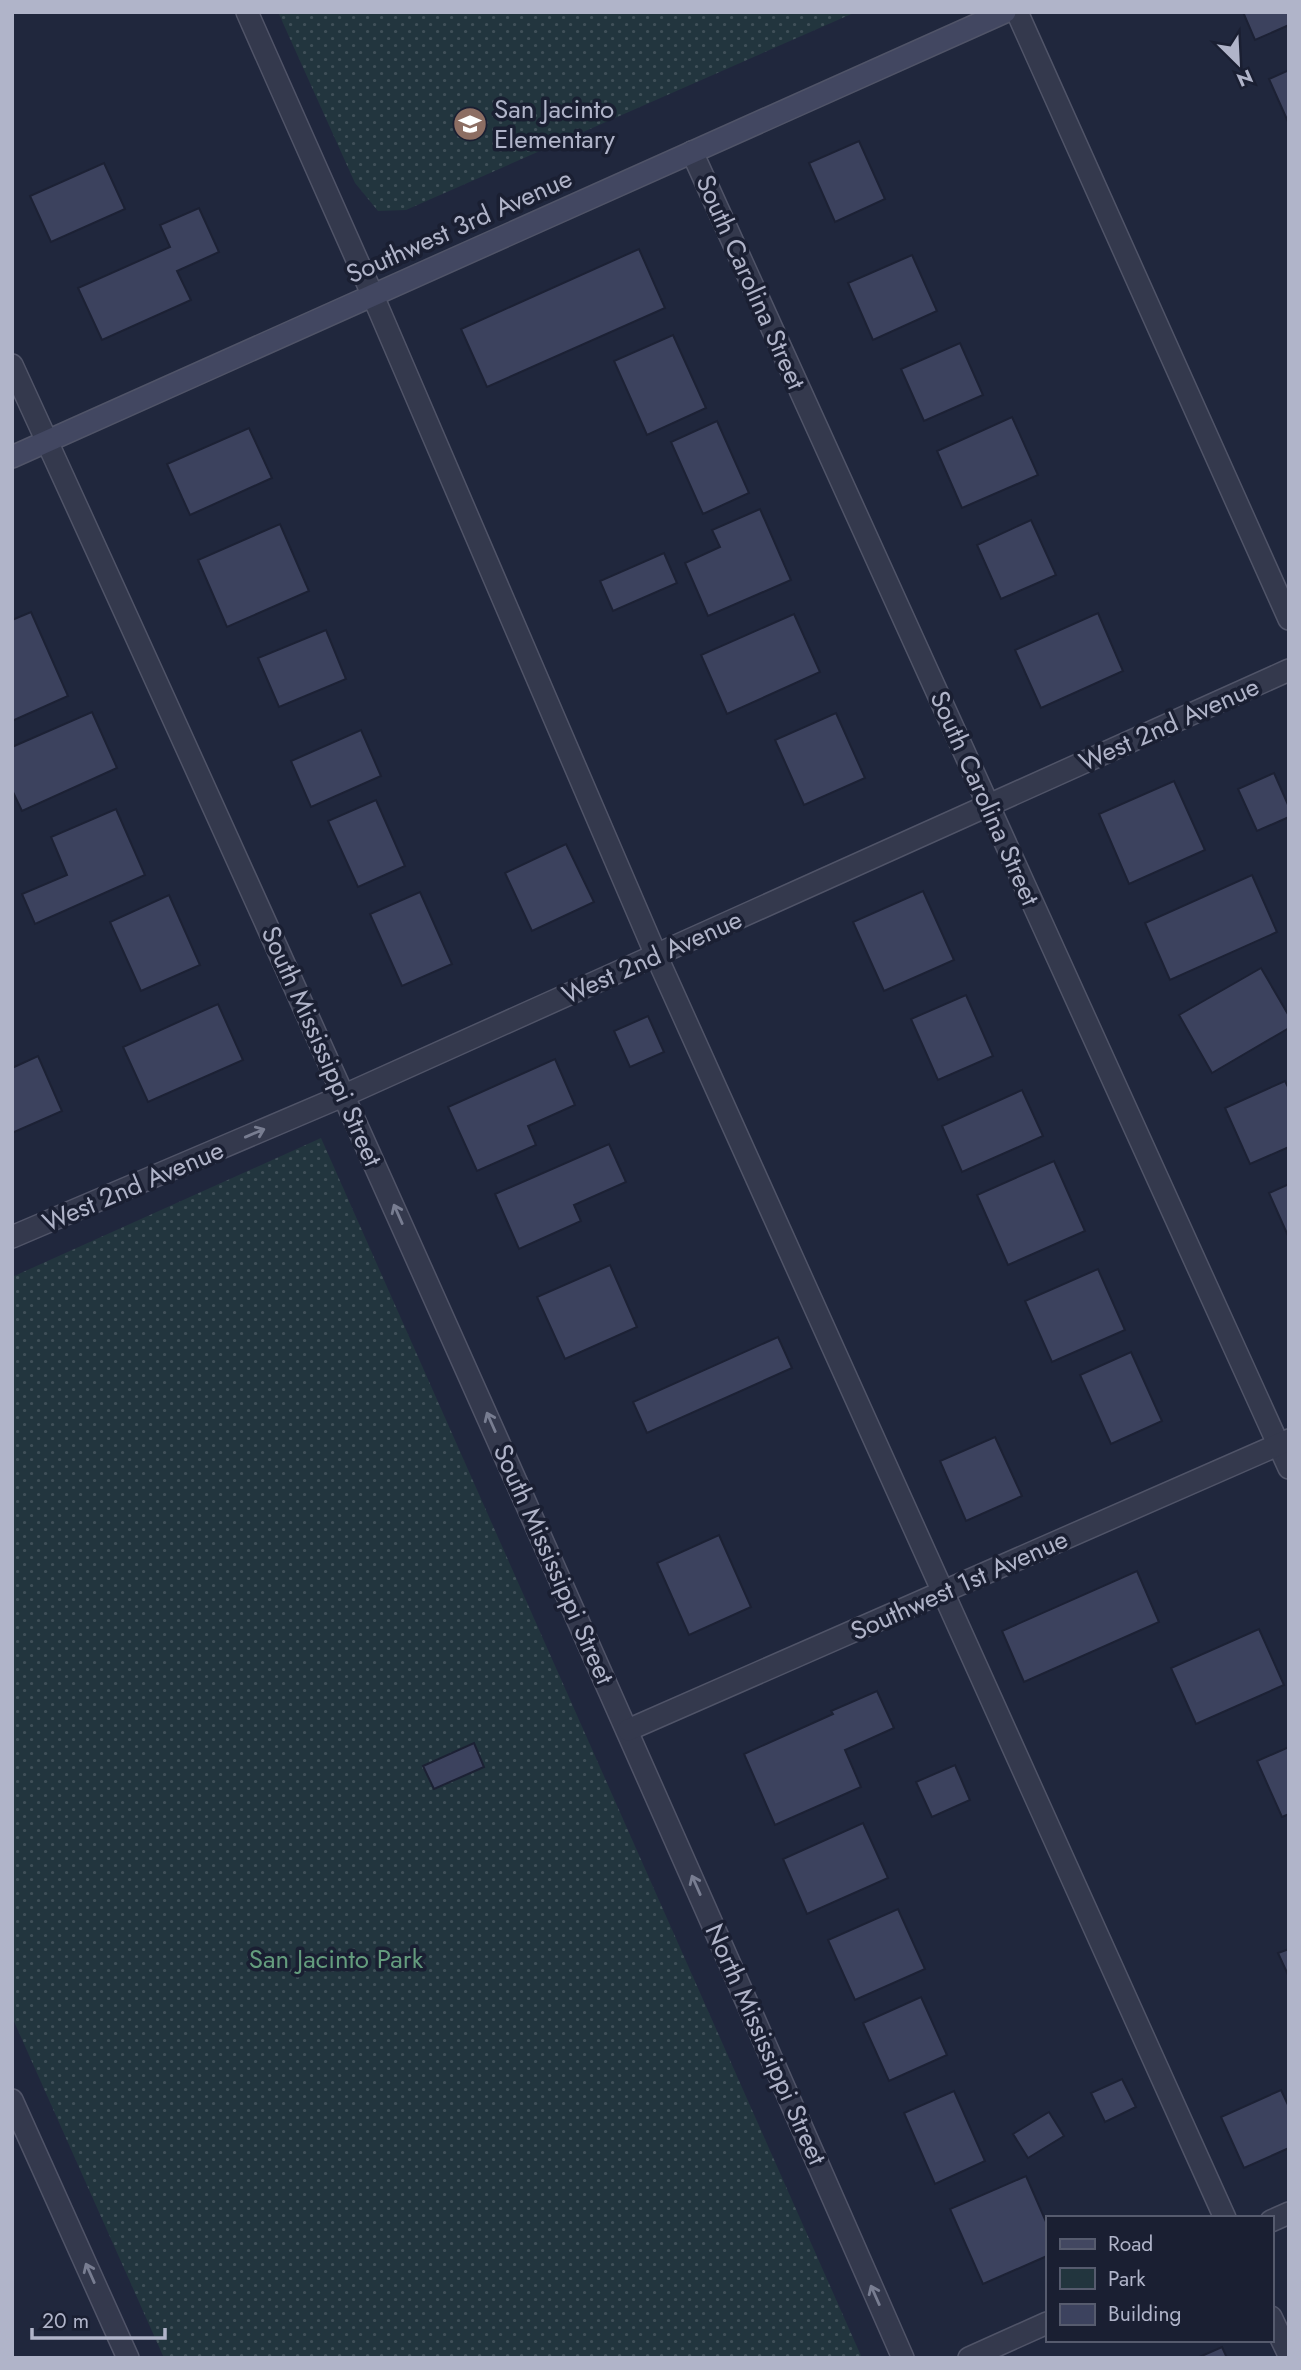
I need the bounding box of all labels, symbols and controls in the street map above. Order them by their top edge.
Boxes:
north arrow [1203,28,1273,98]
text: N [1232,63,1257,93]
place label: San Jacinto Elementary [494,90,615,158]
school or university icon: San Jacinto Elementary [451,105,489,143]
street label: Southwest 3rd Avenue [340,159,578,293]
street label: South Carolina Street [687,169,816,396]
street label: West 2nd Avenue [1073,667,1265,781]
street label: South Carolina Street [921,685,1050,912]
street label: West 2nd Avenue [556,900,748,1014]
street label: South Mississippi Street [252,920,392,1173]
one-way arrow [244,1126,265,1139]
street label: West 2nd Avenue [36,1131,230,1241]
one-way arrow [391,1204,404,1225]
one-way arrow [484,1411,497,1433]
street label: South Mississippi Street [484,1438,624,1691]
street label: Southwest 1st Avenue [844,1520,1074,1650]
one-way arrow [689,1874,702,1896]
street label: North Mississippi Street [696,1917,837,2171]
park label: San Jacinto Park [249,1940,424,1978]
legend [1046,2216,1273,2342]
text: Road [1108,2229,1153,2259]
one-way arrow [83,2263,96,2284]
text: Park [1108,2264,1146,2294]
one-way arrow [868,2285,881,2306]
scale bar [32,2296,164,2340]
text: Building [1108,2299,1181,2329]
text: 20 m [42,2306,89,2336]

